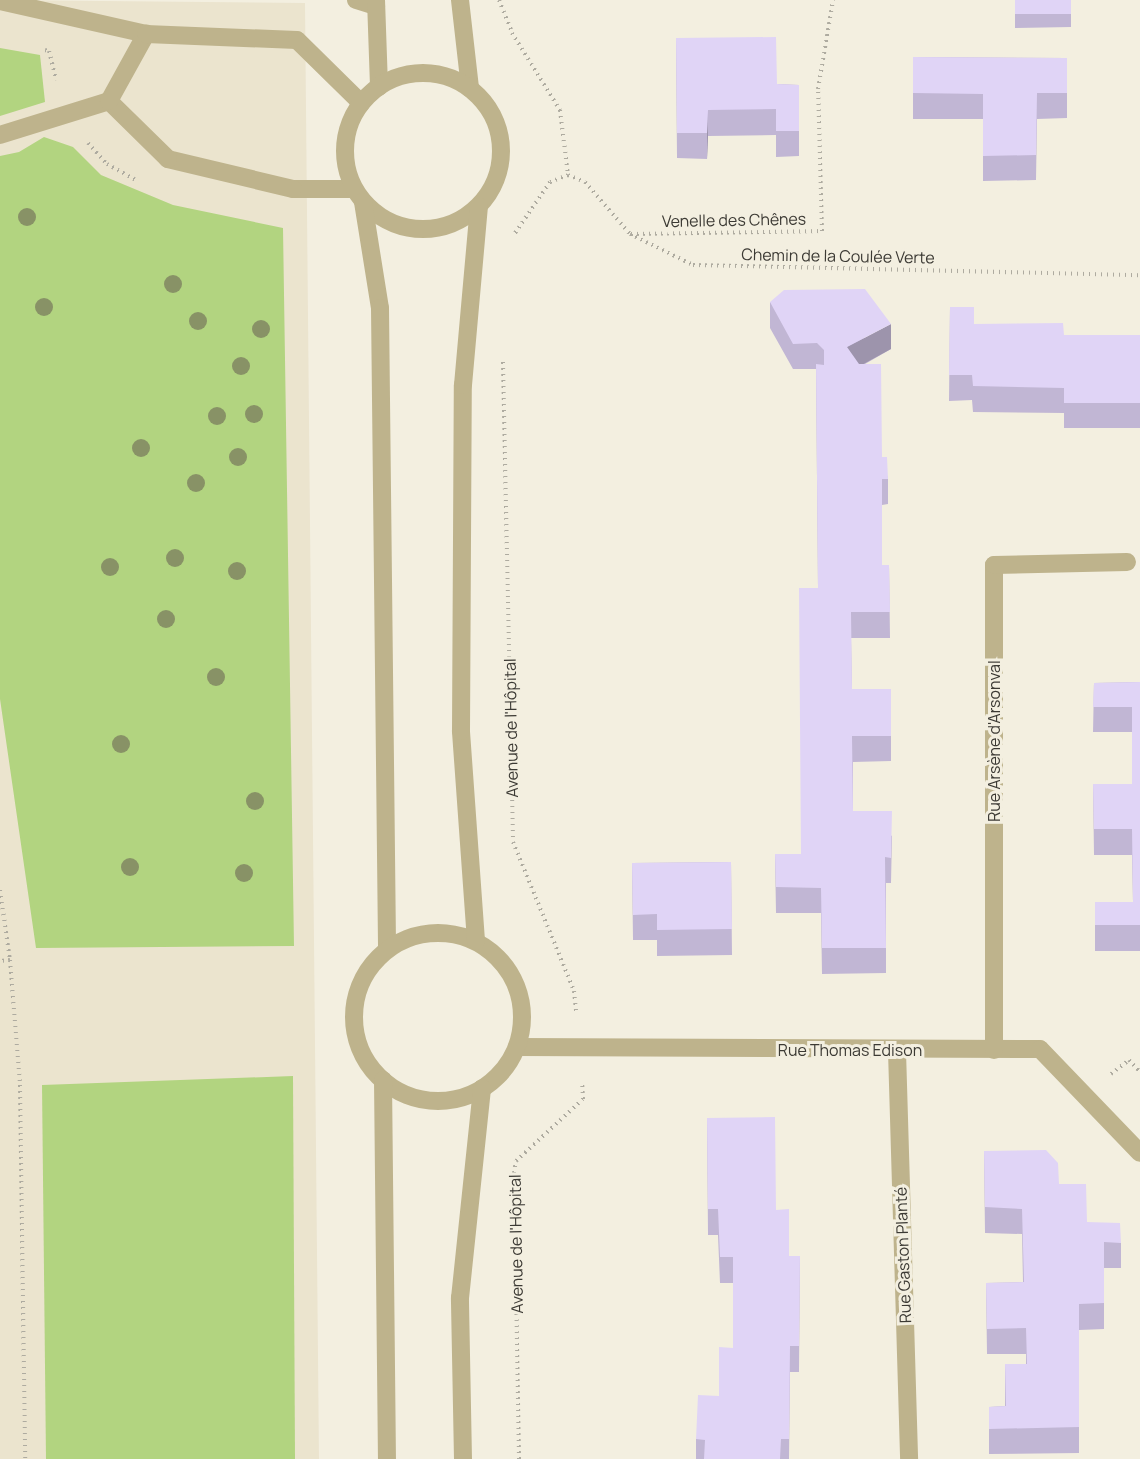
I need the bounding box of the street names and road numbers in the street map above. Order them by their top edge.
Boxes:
street label: Venelle des Chênes [662,209,806,231]
street label: Chemin de la Coulée Verte [741,245,935,267]
street label: Avenue de l'Hôpital [500,658,522,798]
street label: Rue Arsène d'Arsonval [984,660,1004,822]
street label: Rue Thomas Edison [778,1040,922,1060]
street label: Avenue de l'Hôpital [505,1174,527,1314]
street label: Rue Gaston Planté [891,1186,915,1324]

